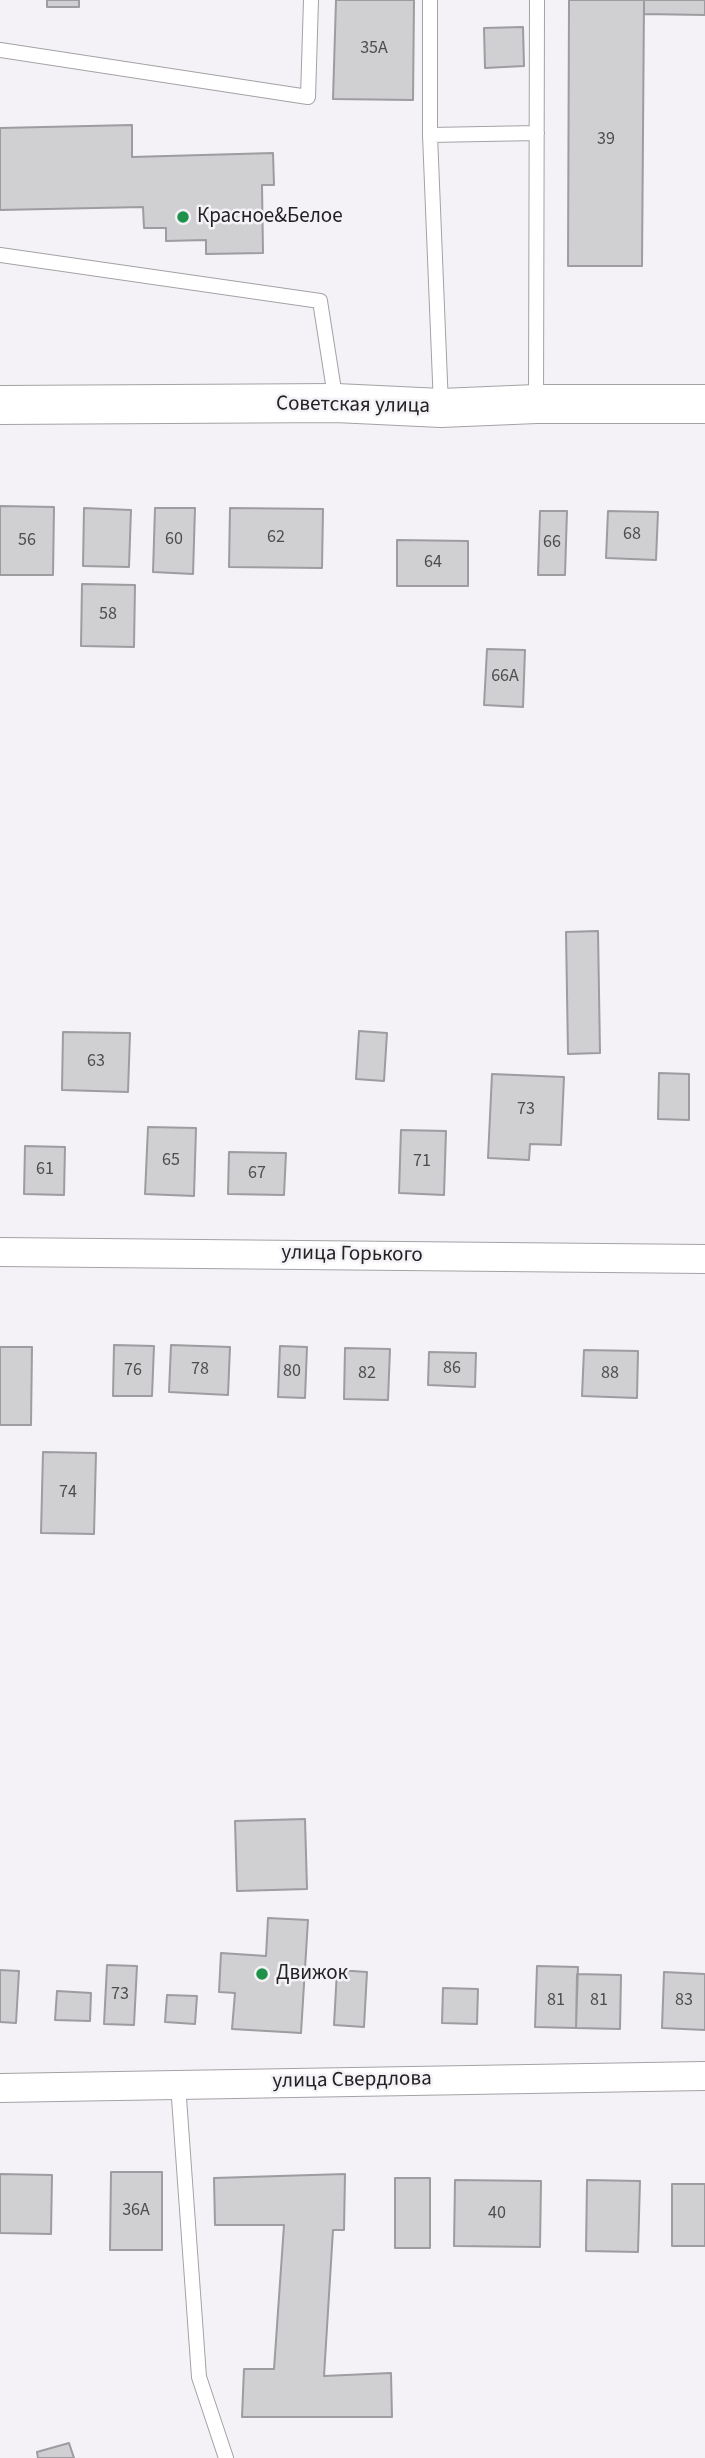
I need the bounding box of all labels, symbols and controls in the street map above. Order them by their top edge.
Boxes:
house number: 35А [360,38,388,60]
house number: 39 [597,129,615,151]
place label: Красное&Белое [197,204,343,230]
marker: Красное&Белое [175,209,191,225]
street label: Советская улица [276,392,430,420]
house number: 68 [623,524,641,546]
house number: 62 [267,527,285,549]
house number: 60 [165,529,183,551]
house number: 56 [18,530,36,552]
house number: 66 [543,532,561,554]
house number: 64 [424,552,442,574]
house number: 58 [99,604,117,626]
house number: 66А [491,666,519,688]
house number: 63 [87,1051,105,1073]
house number: 73 [517,1099,535,1121]
house number: 65 [162,1150,180,1172]
house number: 71 [413,1151,431,1173]
house number: 61 [36,1159,54,1181]
house number: 67 [248,1163,266,1185]
street label: улица Горького [281,1241,423,1269]
house number: 86 [443,1358,461,1380]
house number: 78 [191,1359,209,1381]
house number: 76 [124,1360,142,1382]
house number: 80 [283,1361,301,1383]
house number: 82 [358,1363,376,1385]
house number: 88 [601,1363,619,1385]
house number: 74 [59,1482,77,1504]
place label: Движок [276,1961,348,1987]
marker: Движок [254,1966,270,1982]
house number: 73 [111,1984,129,2006]
house number: 81 [547,1990,565,2012]
house number: 81 [590,1990,608,2012]
house number: 83 [675,1990,693,2012]
street label: улица Свердлова [272,2067,432,2095]
house number: 36А [122,2200,150,2222]
house number: 40 [488,2203,506,2225]

